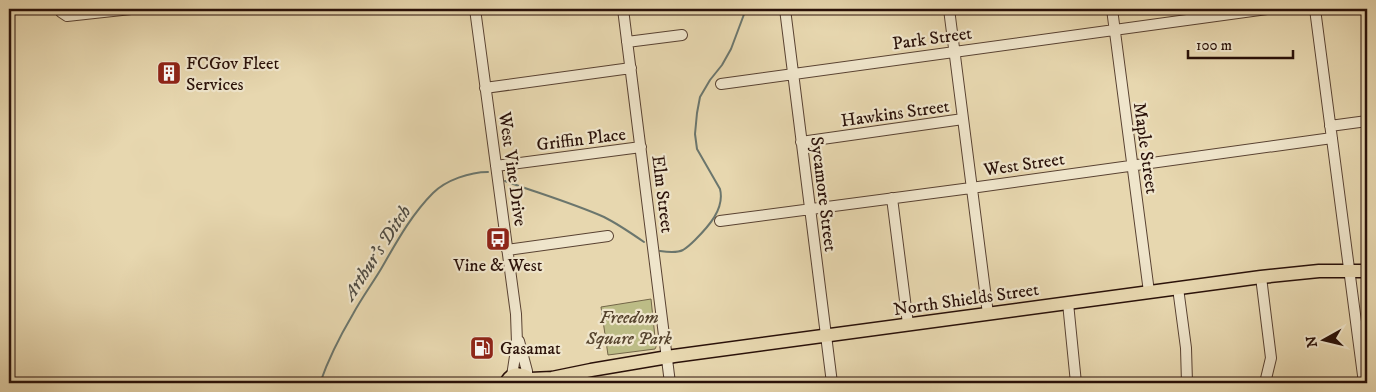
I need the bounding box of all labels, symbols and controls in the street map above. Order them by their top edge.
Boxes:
street label: Park Street [891,22,974,55]
scale bar [1188,28,1294,60]
text: 100 m [1196,36,1232,55]
place label: FCGov Fleet Services [186,53,279,96]
building icon: FCGov Fleet Services [156,60,182,86]
street label: Hawkins Street [839,95,951,132]
street label: Maple Street [1128,101,1162,196]
street label: West Vine Drive [493,109,531,228]
street label: Griffin Place [535,124,627,156]
street label: Sycamore Street [805,135,841,253]
street label: West Street [981,148,1066,182]
street label: Elm Street [646,154,678,234]
water label: Arthur's Ditch [337,201,417,306]
bus stop icon: Vine & West [485,226,511,252]
place label: Vine & West [452,255,543,277]
street label: North Shields Street [892,279,1041,321]
park label: Freedom Square Park [585,307,672,350]
north arrow [1298,314,1348,364]
text: N [1302,334,1322,349]
fuel station icon: Gasamat [469,335,495,361]
place label: Gasamat [500,338,561,360]

